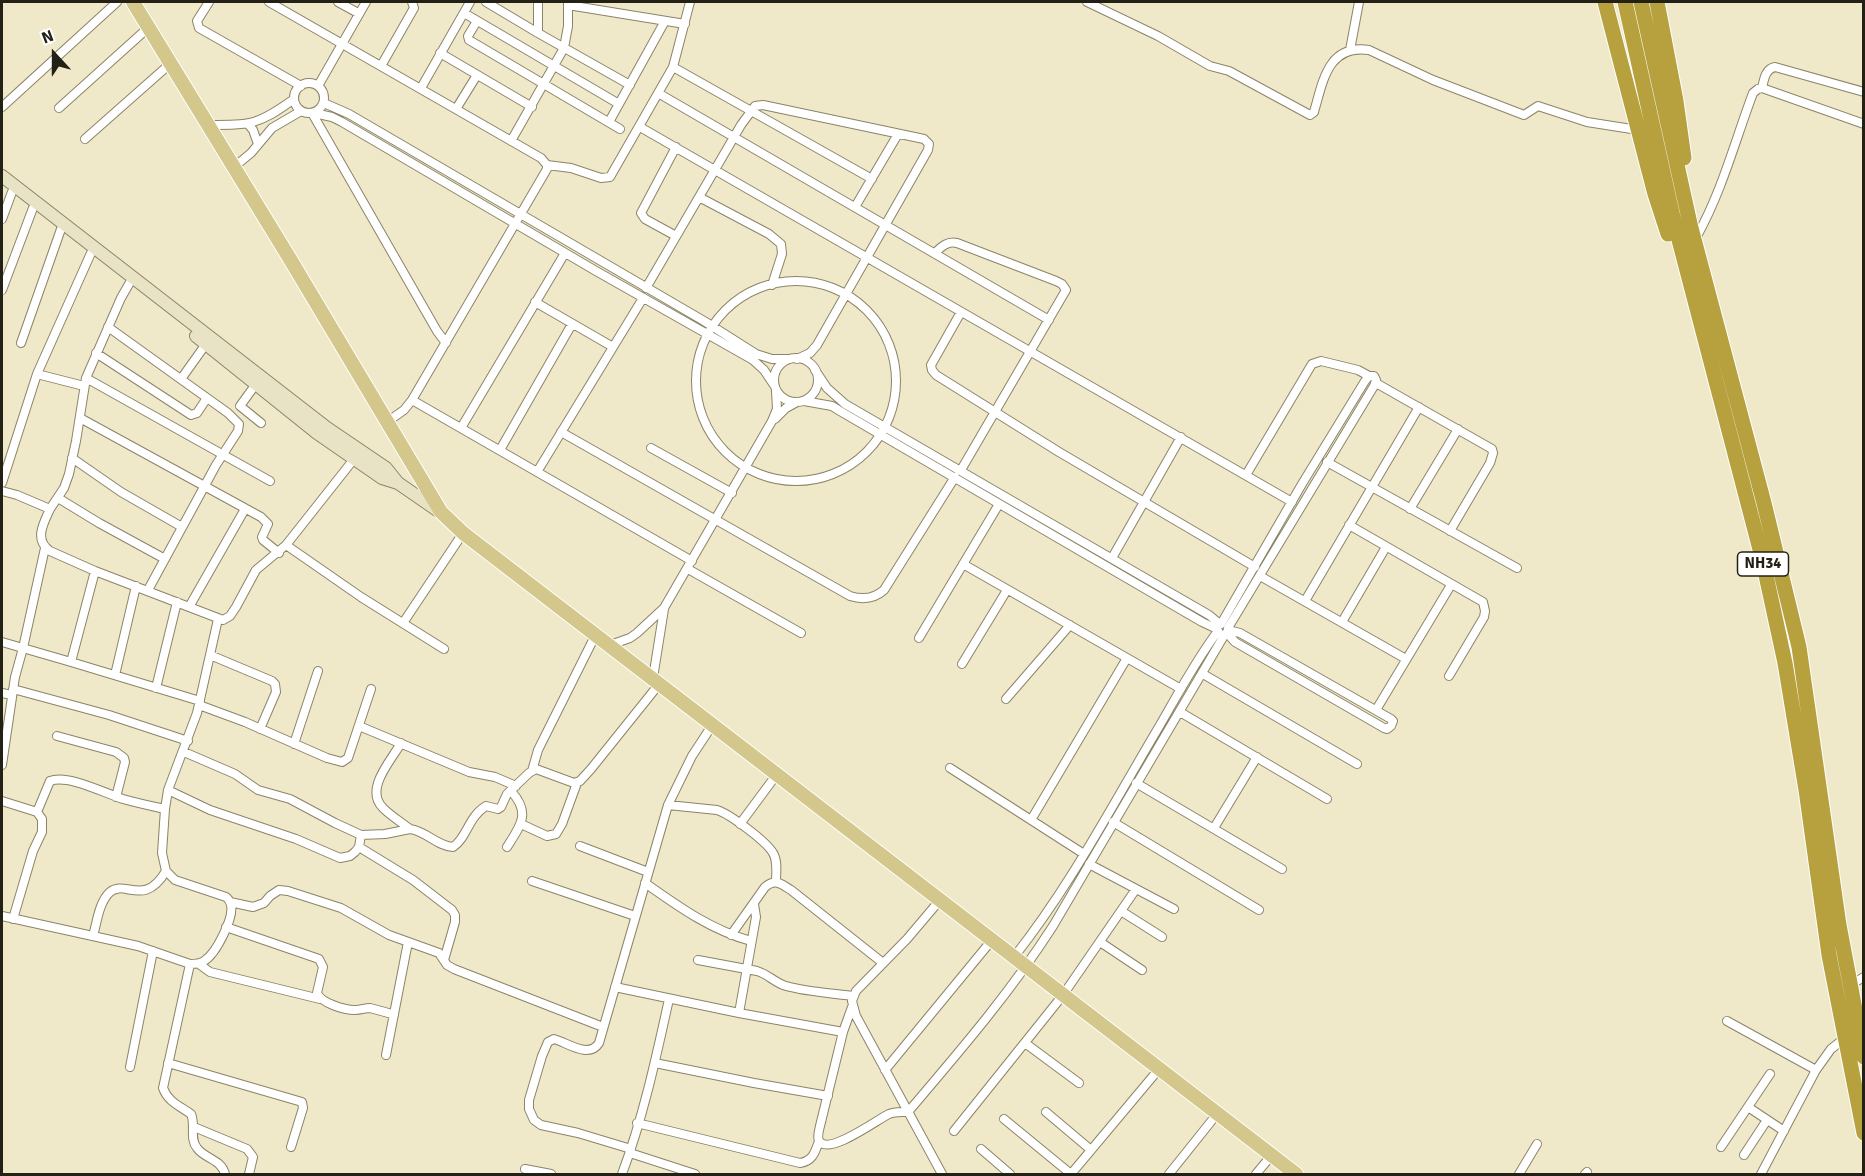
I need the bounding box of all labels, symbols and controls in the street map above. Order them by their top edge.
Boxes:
north arrow [24,24,84,84]
text: N [39,26,56,49]
road number: NH34 [1738,552,1788,576]

